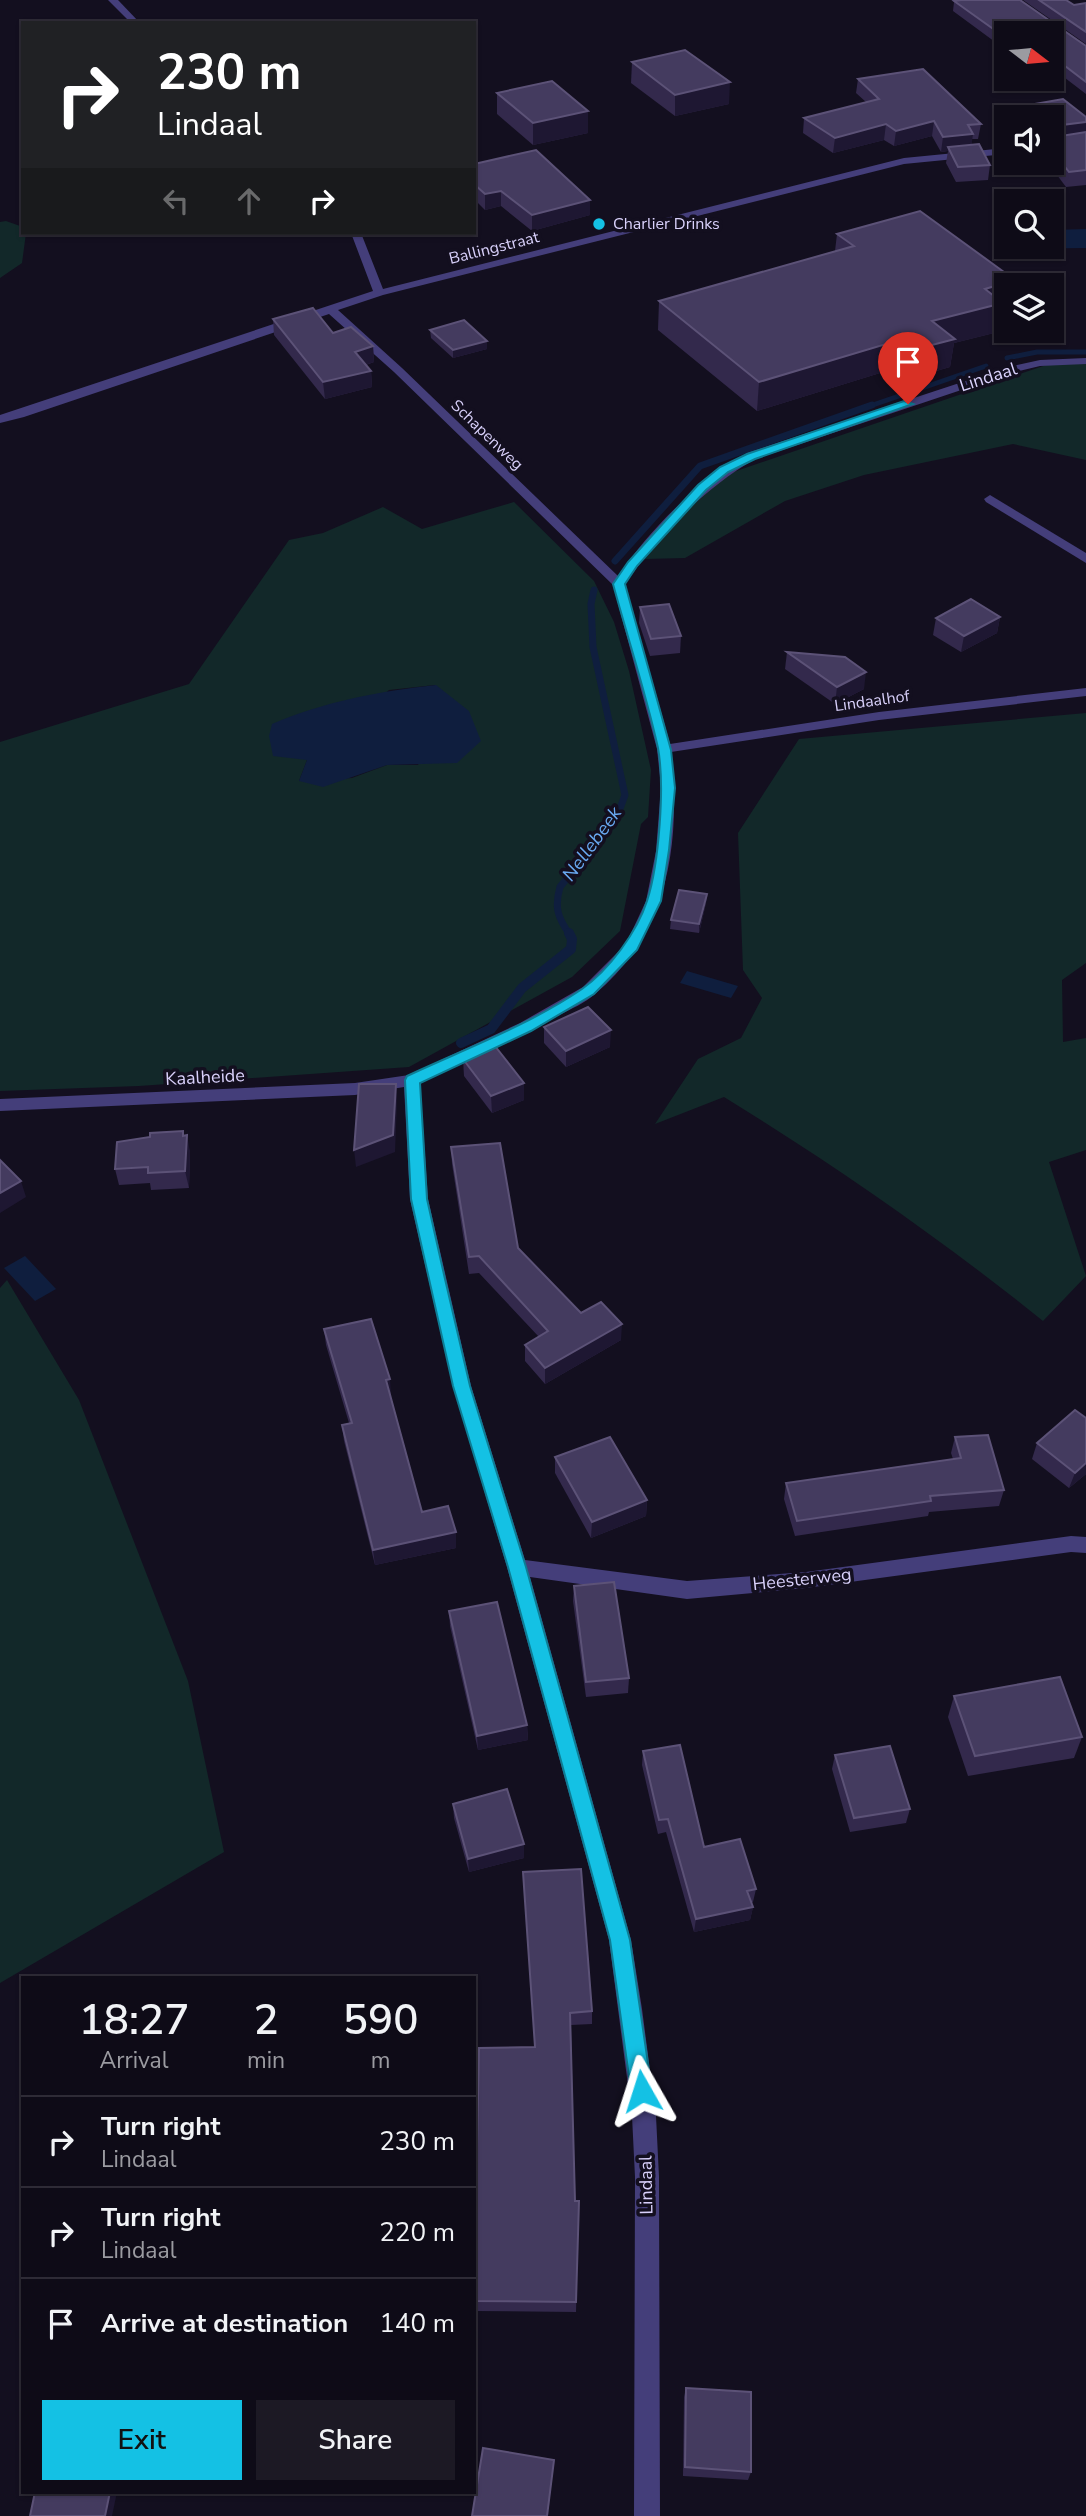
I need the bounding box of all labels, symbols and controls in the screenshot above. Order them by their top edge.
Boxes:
north arrow [994,21,1064,91]
map controls [994,21,1064,343]
text: 230 m [157,39,301,106]
icon: right [42,49,133,140]
text: Lindaal [157,103,262,146]
button: sound [994,105,1064,175]
icon: left [157,182,195,220]
icon: ahead [230,182,268,220]
icon: right [303,182,341,220]
button: search [994,189,1064,259]
place label: Charlier Drinks [613,213,720,235]
marker: Charlier Drinks [591,216,607,232]
street label: Ballingstraat [447,226,542,270]
button: layers [994,273,1064,343]
pin [878,332,938,404]
icon: arrive [889,343,927,381]
street label: Lindaal [956,356,1020,398]
street label: Schapenweg [446,395,528,475]
street label: Lindaalhof [833,685,912,717]
water label: Nellebeek [556,801,628,887]
street label: Kaalheide [165,1063,245,1091]
street label: Heesterweg [751,1562,853,1596]
text: 18:27 [79,1992,189,2049]
text: 2 [253,1992,279,2049]
text: 590 [343,1992,418,2049]
text: Arrival [99,2045,169,2076]
text: min [247,2045,285,2076]
text: m [371,2045,390,2076]
position arrow [605,2054,679,2128]
text: Turn right [101,2109,220,2144]
icon: right [42,2123,80,2161]
text: 230 m [379,2124,455,2159]
text: Lindaal [101,2144,177,2175]
street label: Lindaal [633,2155,659,2215]
text: Turn right [101,2200,220,2235]
icon: right [42,2214,80,2252]
text: 220 m [379,2215,455,2250]
text: Lindaal [101,2235,177,2266]
icon: arrive [42,2305,80,2343]
text: Arrive at destination [101,2306,348,2341]
text: 140 m [379,2306,455,2341]
button: Exit [42,2400,242,2480]
button: Share [256,2400,455,2480]

